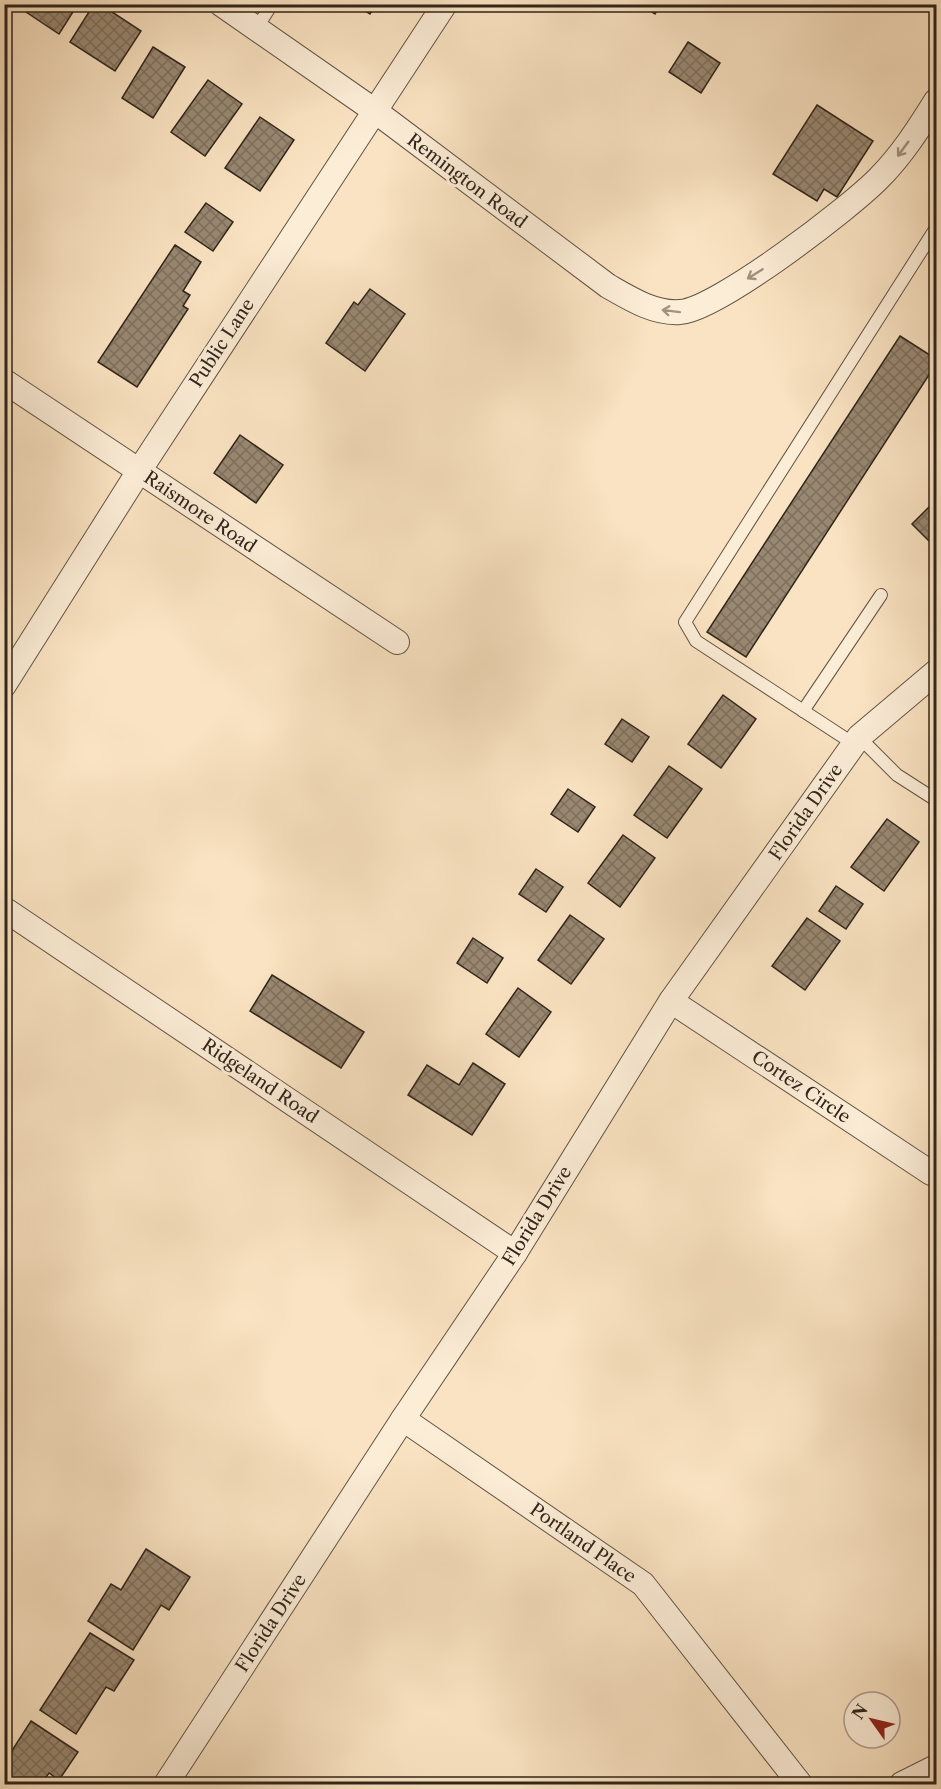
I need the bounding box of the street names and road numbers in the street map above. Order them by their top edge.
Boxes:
street label: Remington Road [403,129,531,233]
street label: Public Lane [185,294,259,392]
street label: Raismore Road [140,466,260,558]
street label: Florida Drive [765,759,847,865]
street label: Ridgeland Road [198,1034,322,1128]
street label: Cortez Circle [747,1046,855,1128]
street label: Florida Drive [498,1162,576,1270]
street label: Portland Place [526,1498,640,1588]
street label: Florida Drive [231,1570,311,1676]

